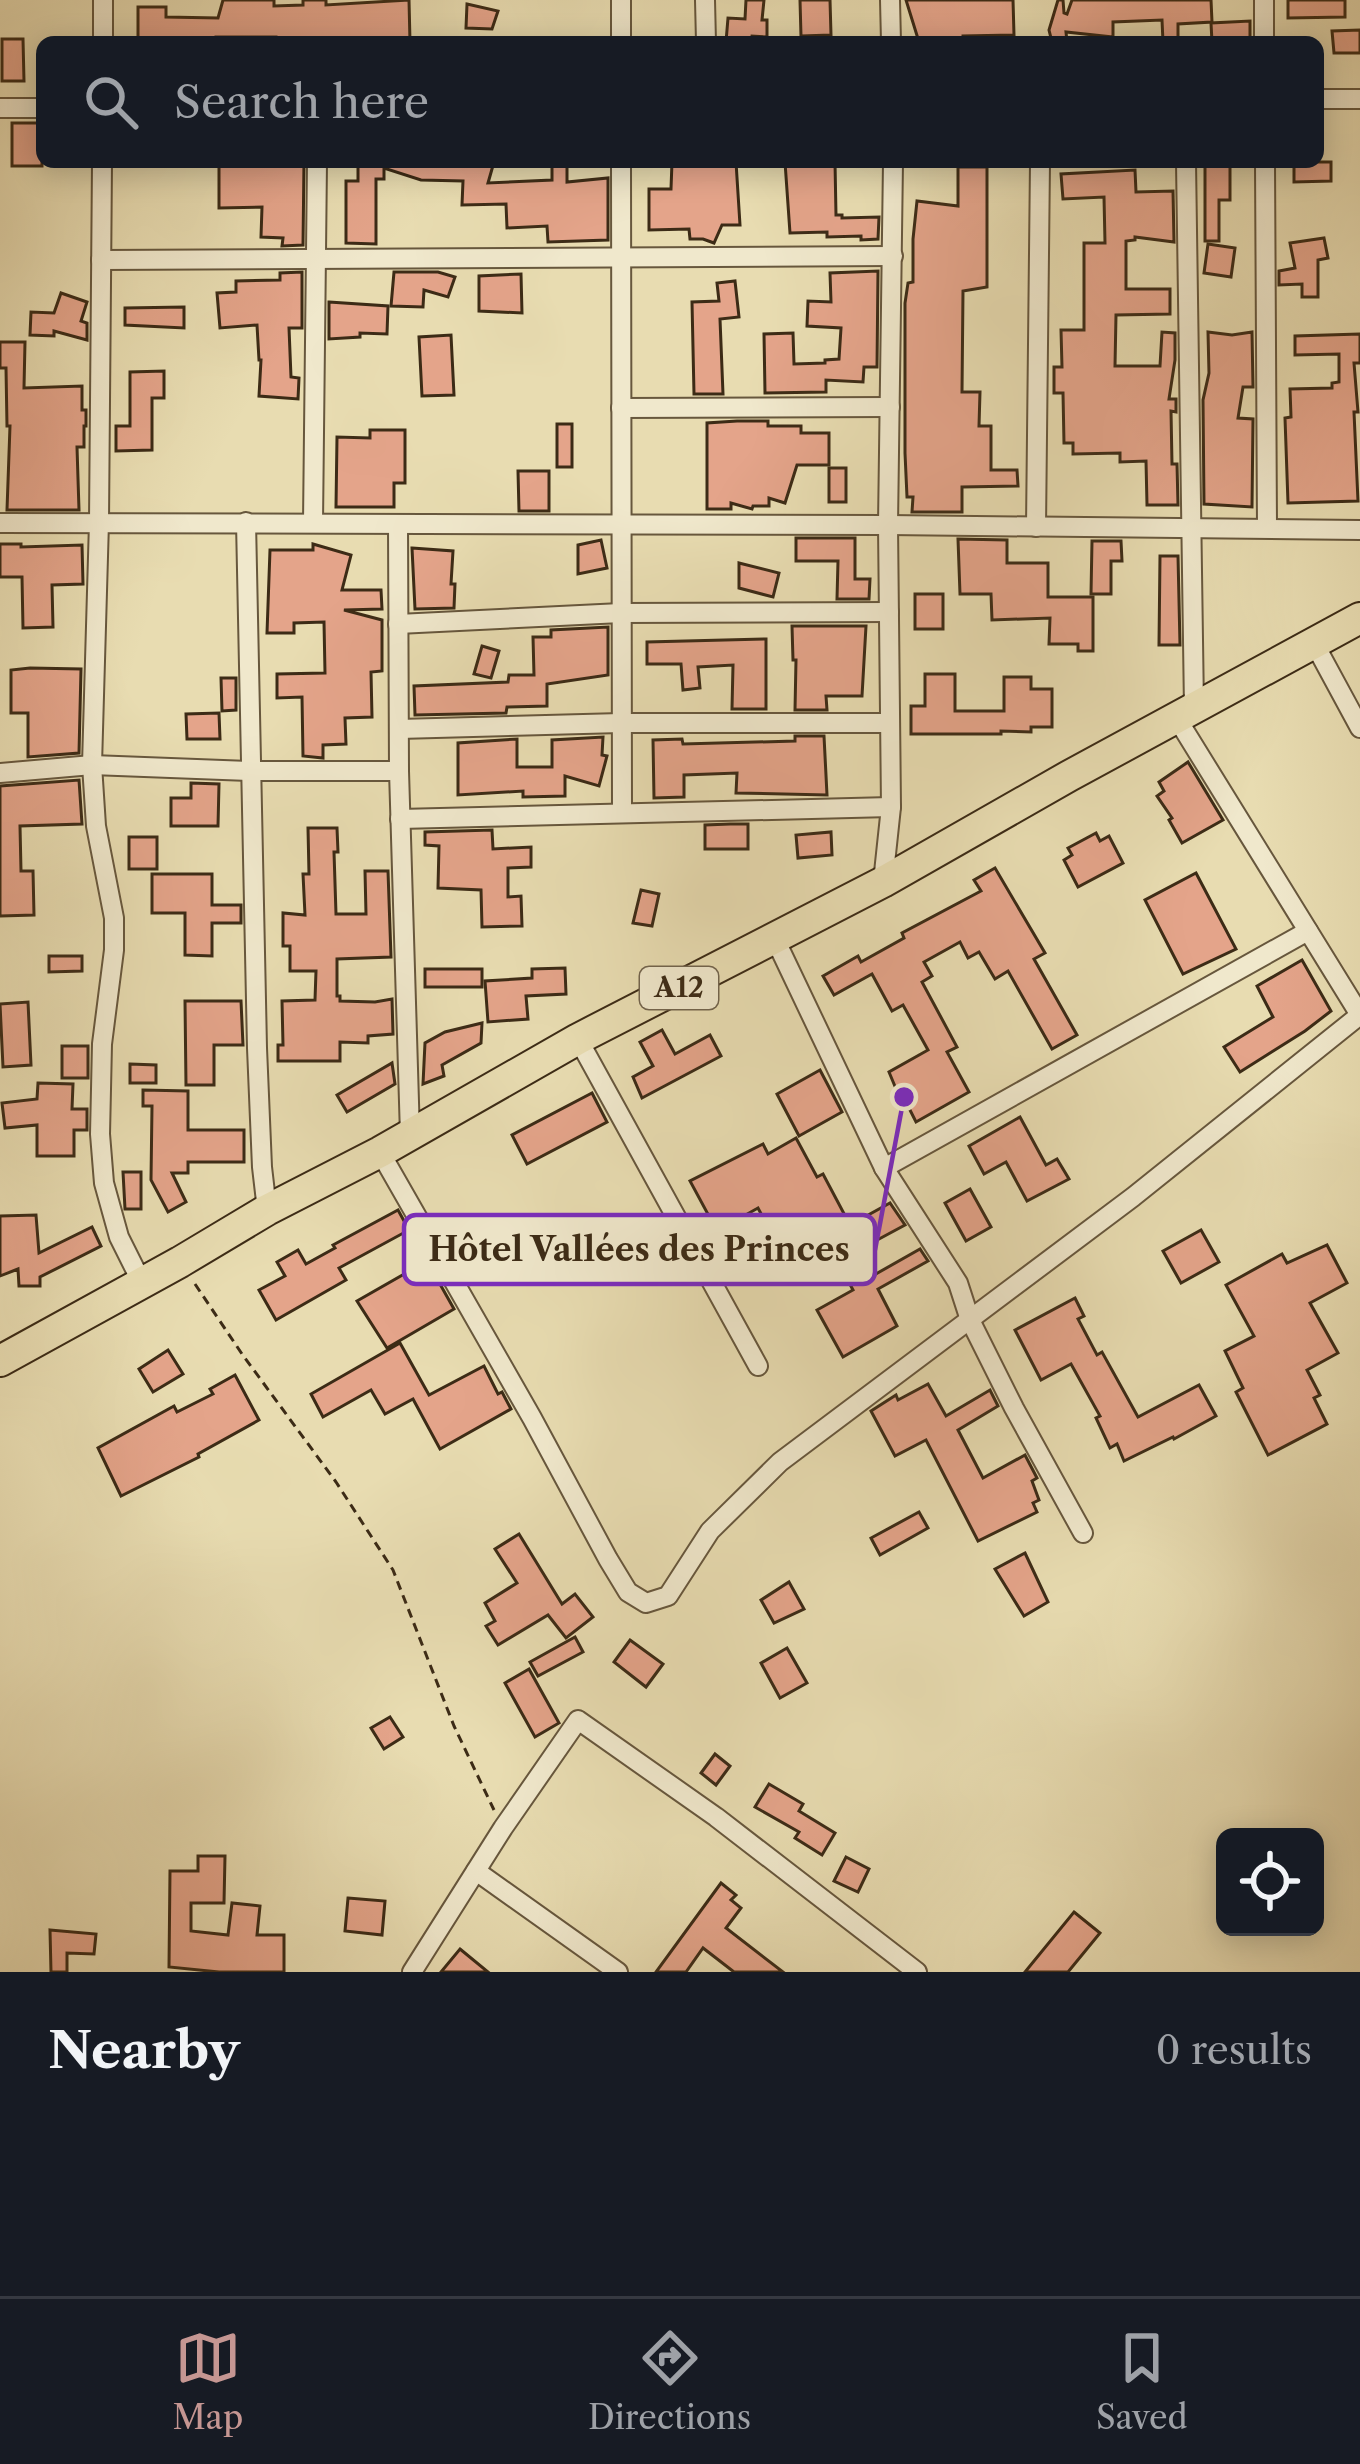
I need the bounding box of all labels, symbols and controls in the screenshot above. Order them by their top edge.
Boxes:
search box [36,36,1324,168]
icon: search [78,69,144,135]
text: Search here [174,74,429,130]
road number: A12 [640,967,718,1009]
callout: Hôtel Vallées des Princes [404,1215,875,1284]
text: Hôtel Vallées des Princes [428,1229,850,1270]
map controls [1216,1828,1324,1936]
button: locate [1216,1828,1324,1936]
text: Nearby [48,2019,240,2081]
text: 0 results [1156,2026,1312,2074]
tab: Map [172,2325,243,2438]
tab: Directions [588,2325,751,2438]
tab: Saved [1096,2325,1188,2438]

